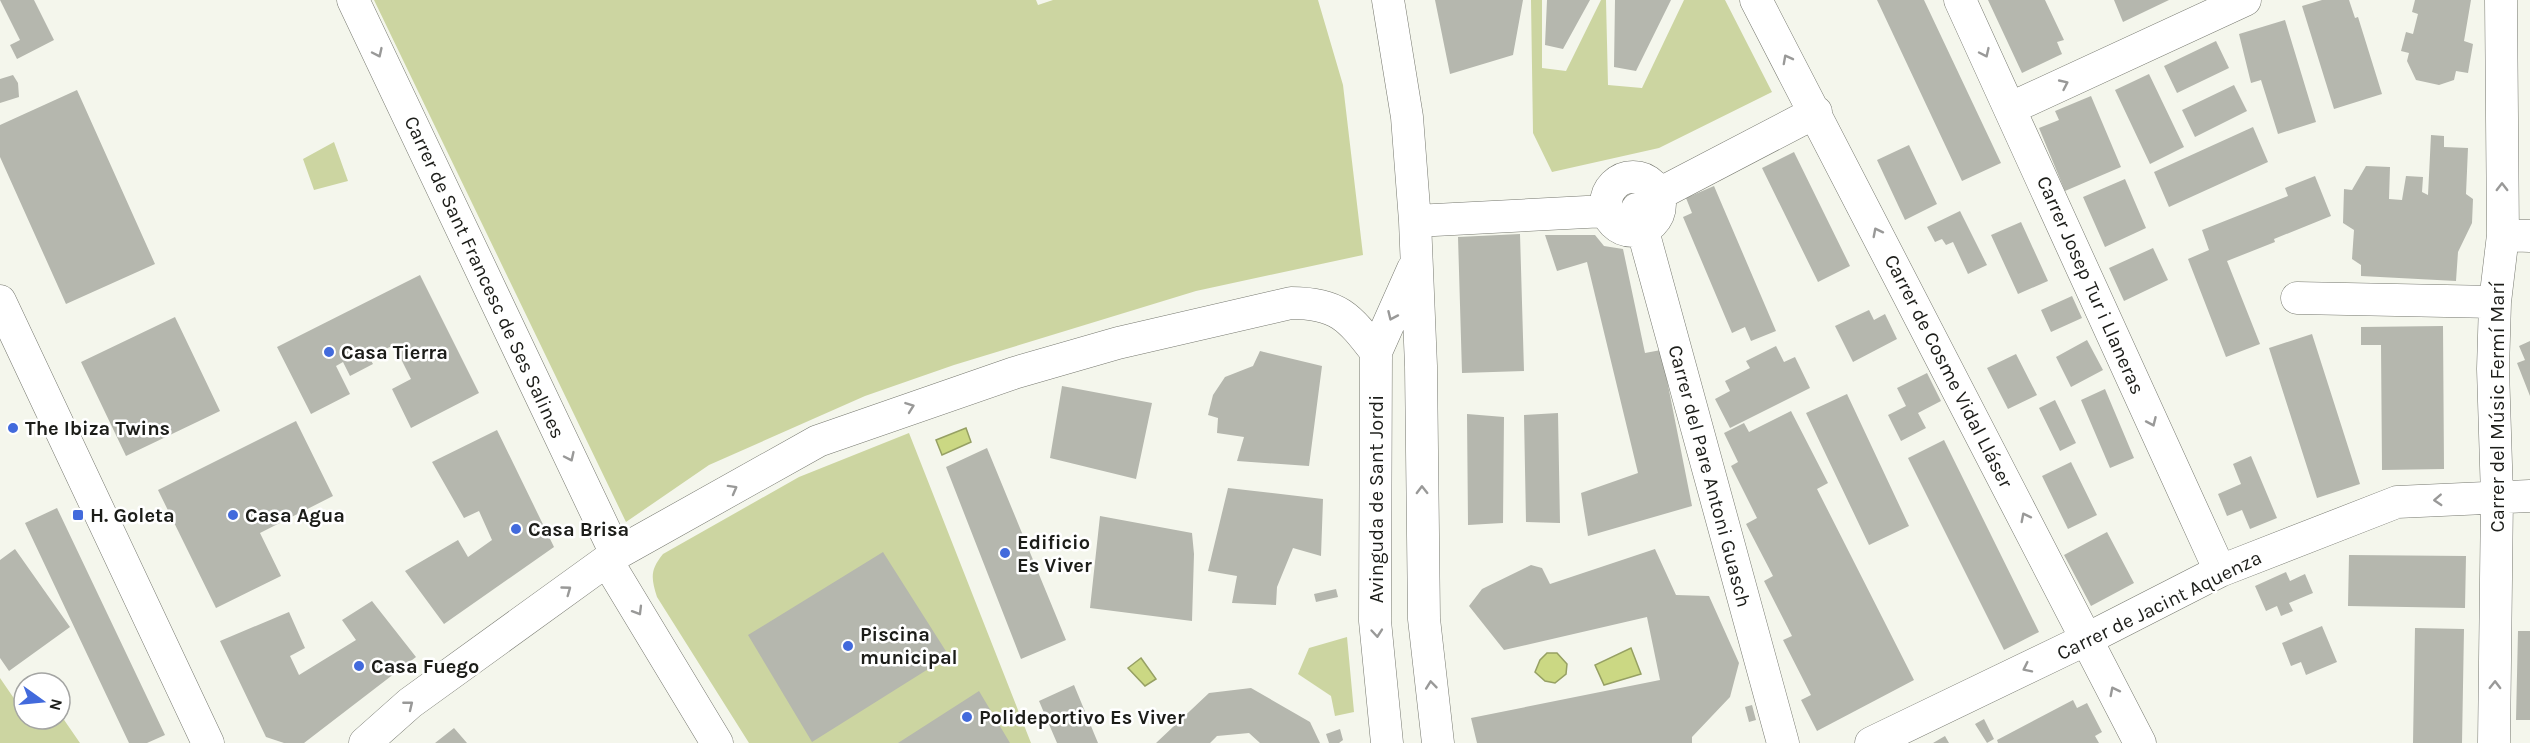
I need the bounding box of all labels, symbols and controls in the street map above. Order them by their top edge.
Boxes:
one-way arrow [371,46,383,57]
one-way arrow [1977,46,1989,57]
one-way arrow [1783,54,1795,65]
one-way arrow [2057,79,2068,91]
street label: Carrer de Sant Francesc de Ses Salines [399,112,570,442]
street label: Carrer Josep Tur i Llaneras [2032,172,2149,398]
one-way arrow [2496,182,2508,191]
one-way arrow [1873,227,1885,238]
street label: Carrer de Cosme Vidal Lláser [1880,251,2018,492]
street label: Carrer del Músic Fermí Marí [2486,281,2509,533]
one-way arrow [1388,309,1400,320]
place label: Casa Tierra [341,341,448,364]
street label: Carrer del Pare Antoni Guasch [1663,343,1756,610]
marker: Casa Tierra [322,345,336,359]
street label: Avinguda de Sant Jordi [1365,395,1388,603]
one-way arrow [904,402,914,415]
one-way arrow [2145,415,2157,426]
place label: The Ibiza Twins [25,417,170,440]
marker: The Ibiza Twins [6,421,20,435]
one-way arrow [563,450,575,461]
one-way arrow [727,485,737,496]
one-way arrow [1416,486,1428,495]
one-way arrow [2434,493,2443,506]
place label: H. Goleta [90,504,175,527]
place label: Casa Agua [245,504,345,527]
marker: H. Goleta [71,508,85,522]
marker: Casa Agua [226,508,240,522]
one-way arrow [2020,513,2032,524]
place label: Casa Brisa [528,518,629,541]
marker: Casa Brisa [509,522,523,536]
place label: Edificio Es Viver [1017,531,1092,577]
marker: Edificio Es Viver [998,546,1012,560]
street label: Carrer de Jacint Aquenza [2053,546,2265,665]
one-way arrow [560,586,571,597]
one-way arrow [630,605,642,615]
place label: Piscina municipal [860,623,958,669]
one-way arrow [1370,629,1383,638]
marker: Piscina municipal [841,639,855,653]
place label: Casa Fuego [371,655,479,678]
marker: Casa Fuego [352,659,366,673]
one-way arrow [2023,661,2034,672]
north arrow [12,671,72,731]
one-way arrow [1425,680,1438,689]
one-way arrow [2489,680,2501,689]
one-way arrow [2109,686,2121,697]
text: N [45,697,67,713]
one-way arrow [402,701,413,712]
place label: Polideportivo Es Viver [979,706,1185,729]
marker: Polideportivo Es Viver [960,710,974,724]

